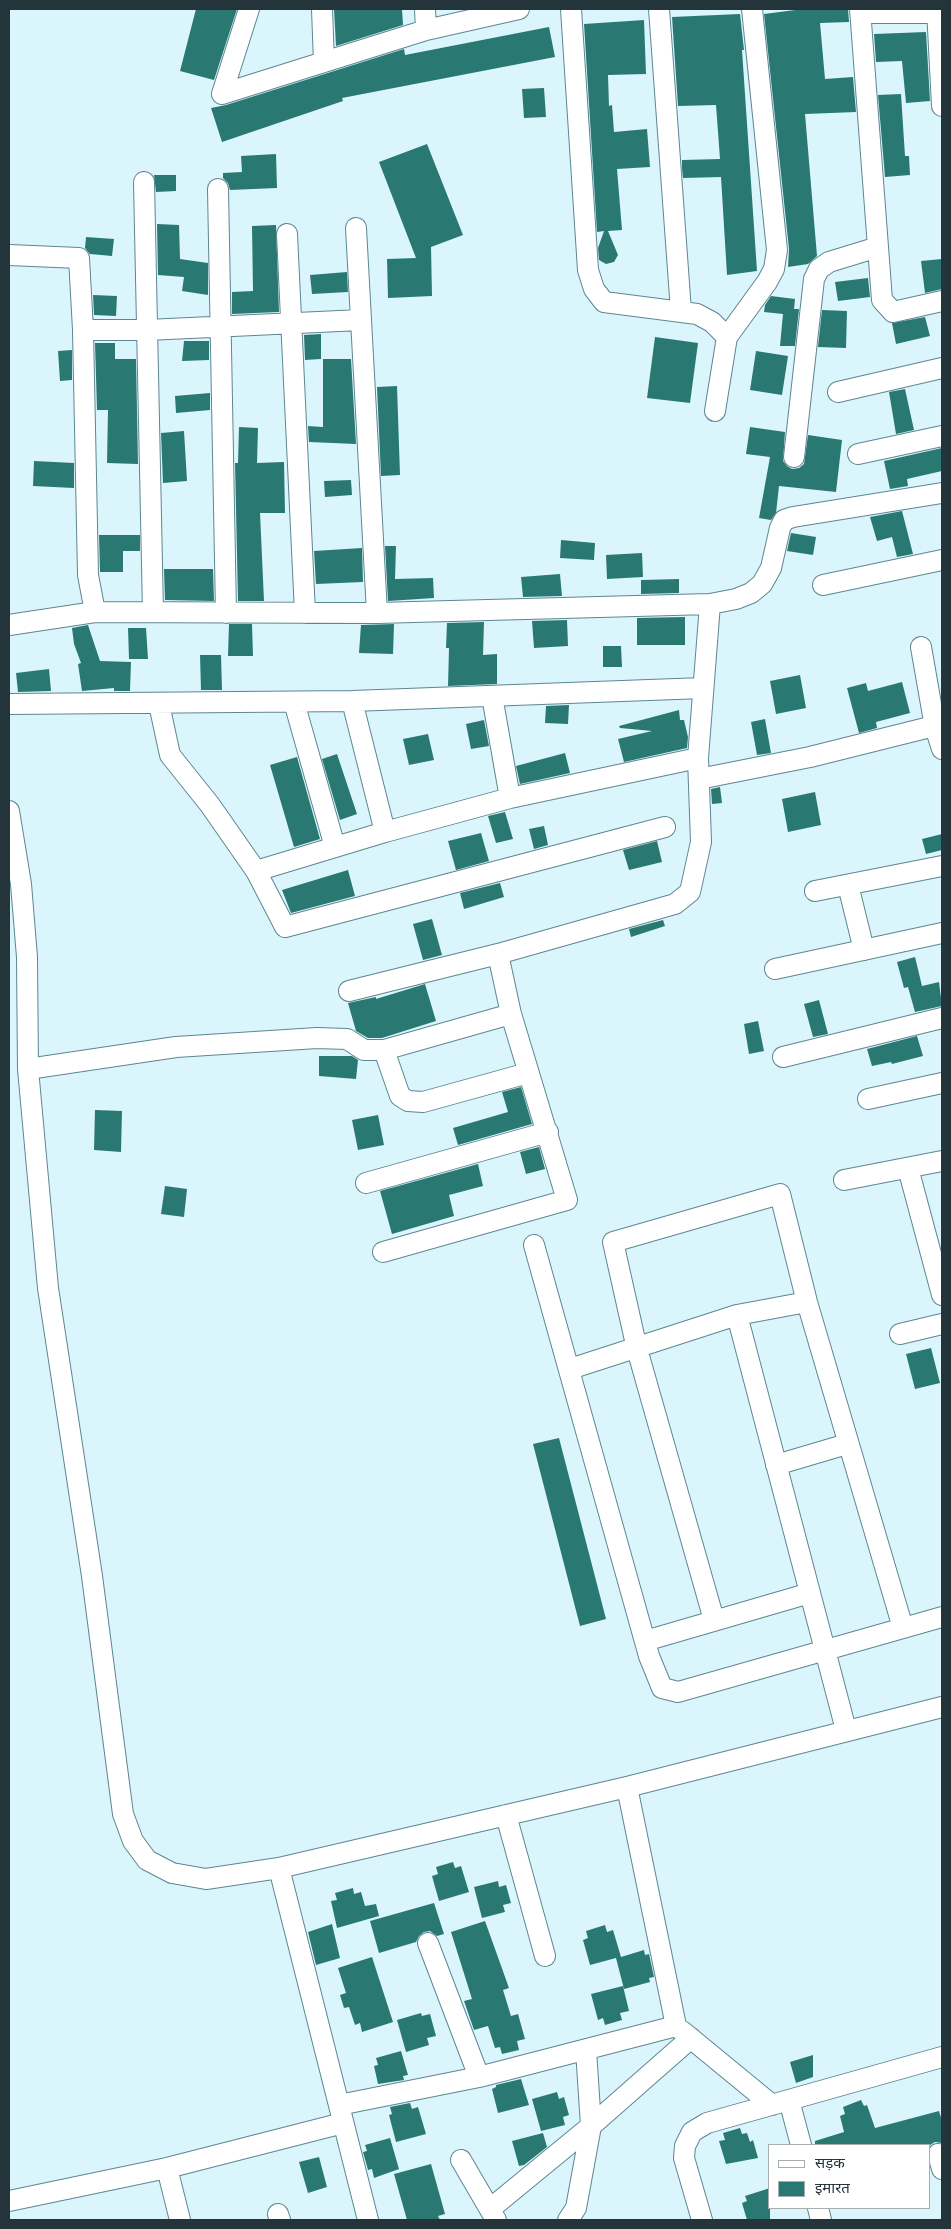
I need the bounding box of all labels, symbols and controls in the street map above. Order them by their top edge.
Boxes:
legend [768,2144,931,2209]
text: सड़क [815,2153,845,2171]
text: इमारत [815,2178,850,2196]

